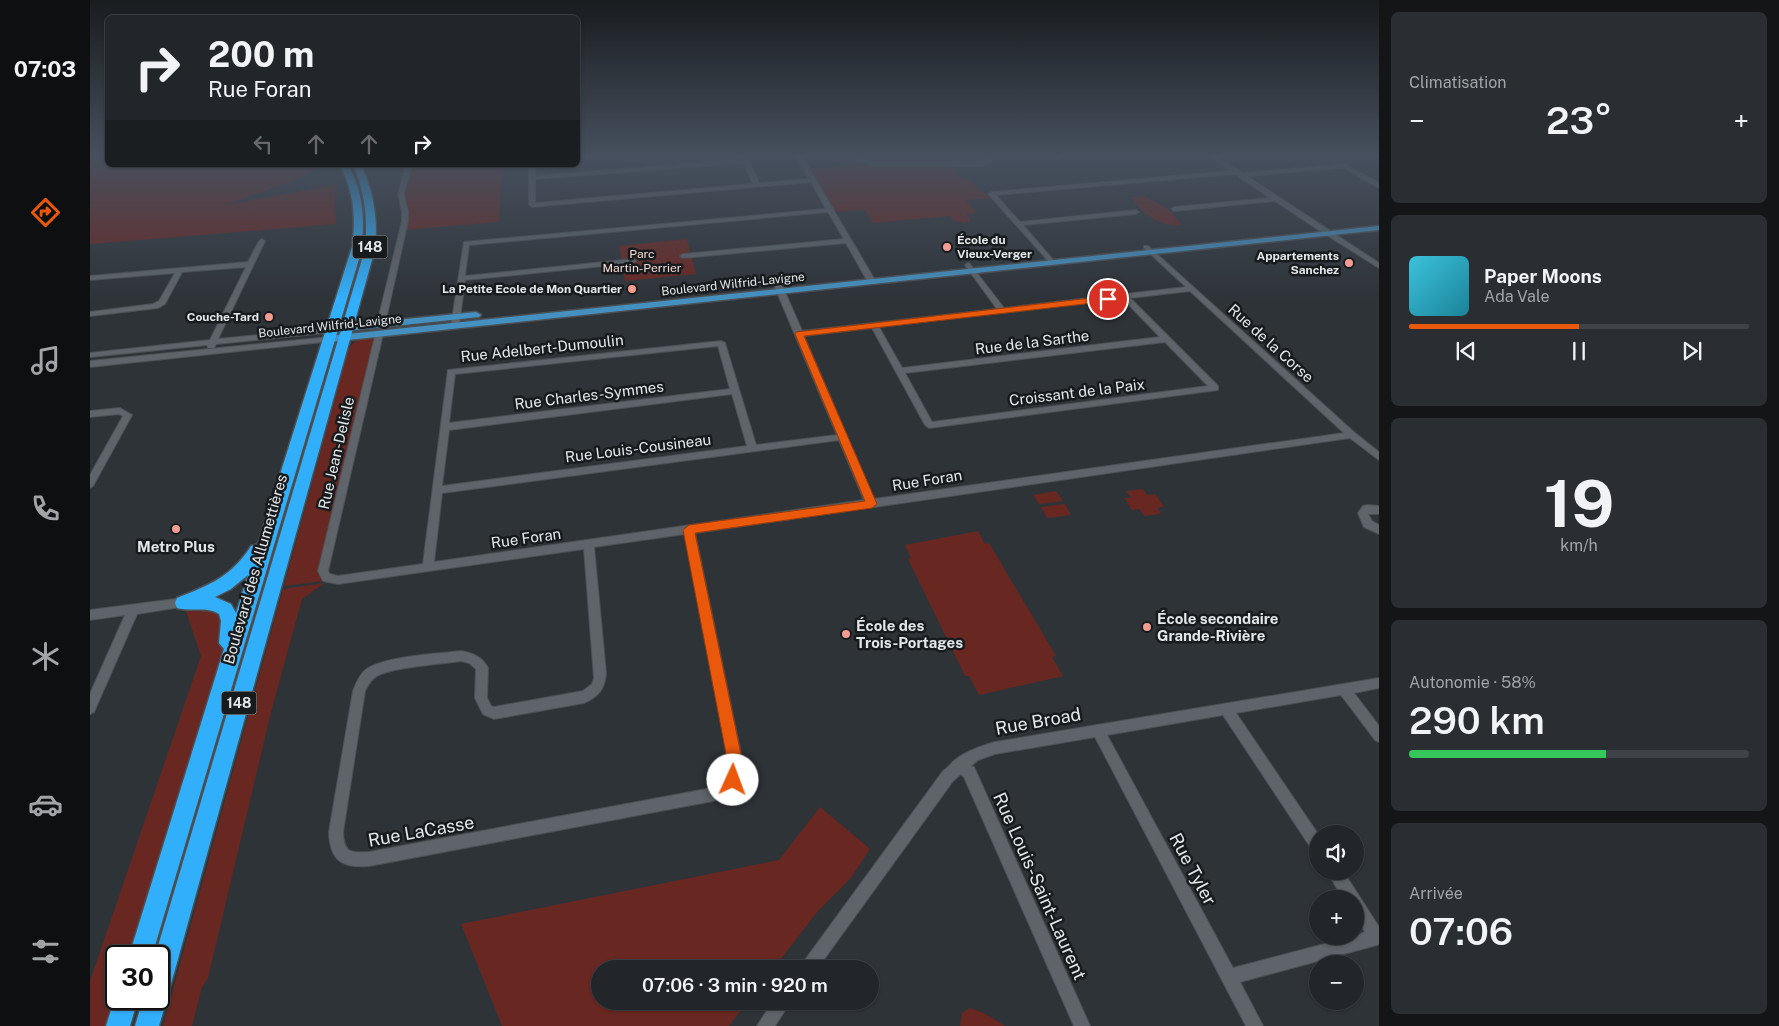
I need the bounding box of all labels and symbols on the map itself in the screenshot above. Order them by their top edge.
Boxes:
place label: École du Vieux-Verger [957,233,1032,261]
road number: 148 [352,236,388,258]
marker: École du Vieux-Verger [941,241,953,253]
park label: Parc Martin-Perrier [602,247,682,275]
place label: Appartements Sanchez [1257,249,1339,277]
marker: Appartements Sanchez [1343,257,1355,269]
street label: Boulevard Wilfrid-Lavigne [661,269,806,298]
pin [1087,278,1129,320]
place label: La Petite Ecole de Mon Quartier [442,282,622,296]
marker: La Petite Ecole de Mon Quartier [626,283,638,295]
street label: Rue de la Corse [1225,300,1317,386]
place label: Couche-Tard [187,310,259,324]
street label: Boulevard Wilfrid-Lavigne [258,311,403,340]
marker: Couche-Tard [263,311,275,323]
street label: Rue de la Sarthe [974,327,1090,357]
street label: Rue Adelbert-Dumoulin [460,331,624,365]
street label: Croissant de la Paix [1008,375,1146,409]
street label: Rue Charles-Symmes [513,377,665,413]
street label: Rue Jean-Delisle [315,395,357,511]
street label: Rue Louis-Cousineau [564,431,712,465]
street label: Rue Foran [891,466,963,494]
street label: Boulevard des Allumettières [220,472,290,666]
marker: Metro Plus [170,523,182,535]
street label: Rue Foran [490,525,562,551]
place label: Metro Plus [137,538,215,555]
place label: École secondaire Grande-Rivière [1157,610,1279,644]
place label: École des Trois-Portages [856,617,963,651]
marker: École secondaire Grande-Rivière [1141,621,1153,633]
marker: École des Trois-Portages [840,628,852,640]
road number: 148 [222,691,256,714]
street label: Rue Broad [994,703,1082,739]
position arrow [706,753,758,805]
street label: Rue Louis-Saint-Laurent [989,789,1091,983]
street label: Rue LaCasse [366,811,476,851]
street label: Rue Tyler [1165,829,1221,909]
speed limit sign: 30 [105,945,170,1010]

